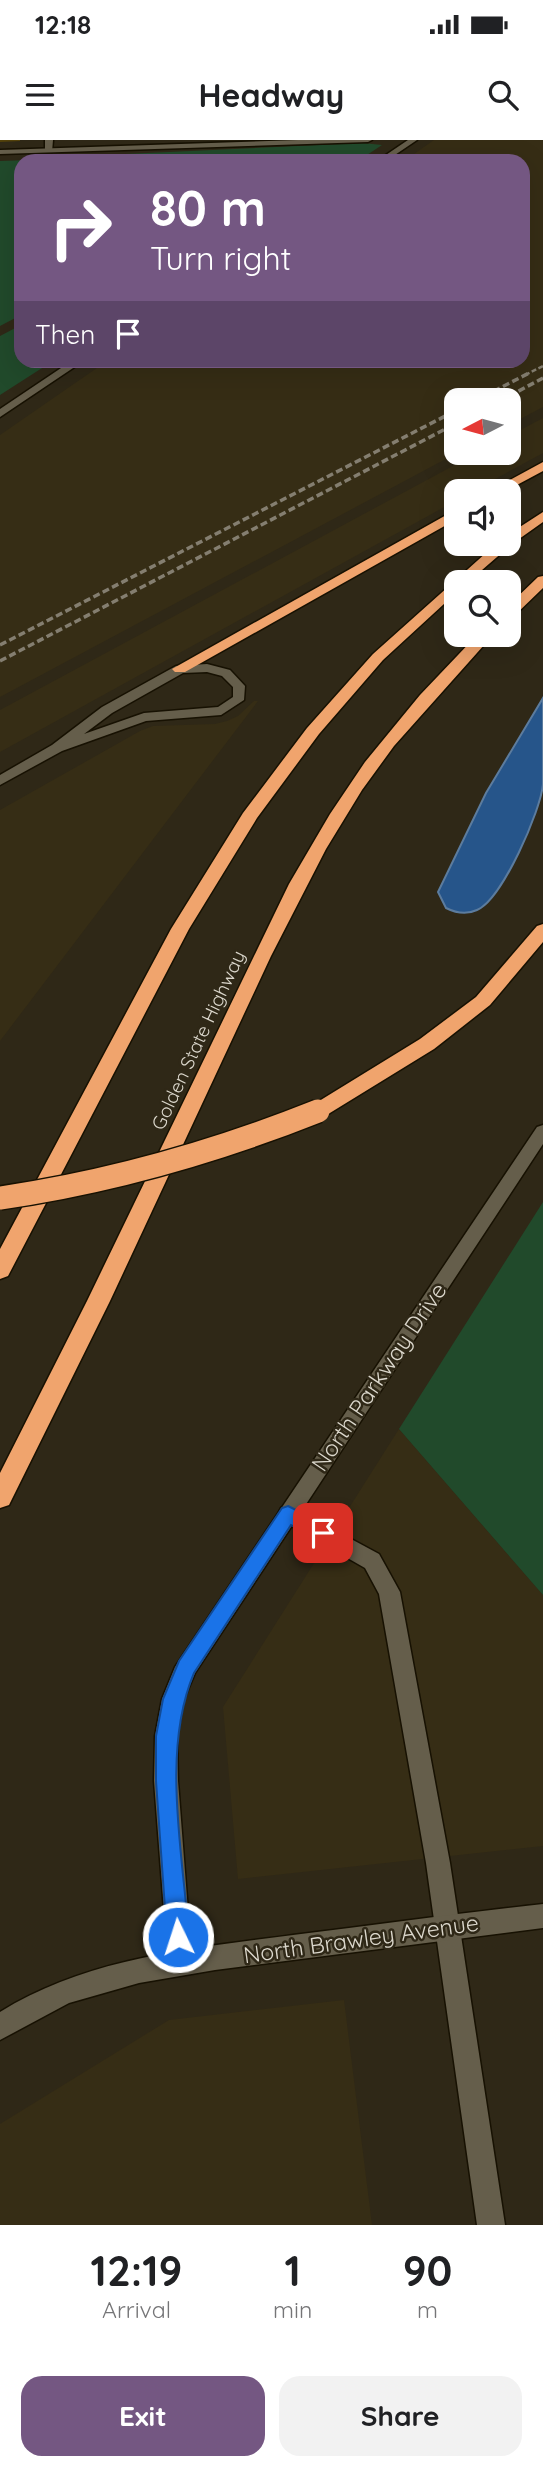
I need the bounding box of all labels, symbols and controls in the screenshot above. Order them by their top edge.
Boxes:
text: 12:18 [35,8,91,41]
text: Headway [199,75,344,115]
icon: menu [21,76,59,114]
icon: search [484,76,522,114]
text: 80 m [150,177,266,238]
icon: right [35,182,126,273]
text: Turn right [150,238,291,278]
icon: arrive [109,315,147,353]
text: Then [35,318,95,351]
north arrow [444,388,522,466]
map controls [444,388,521,647]
button: sound [444,479,521,556]
button: search [444,570,521,647]
street label: Golden State Highway [146,946,250,1134]
street label: North Parkway Drive [305,1277,452,1477]
pin [293,1503,353,1563]
icon: arrive [304,1514,342,1552]
position arrow [141,1900,215,1974]
street label: North Brawley Avenue [241,1908,480,1969]
text: 12:19 [91,2244,182,2297]
text: 1 [284,2244,301,2297]
text: 90 [403,2244,452,2297]
text: Arrival [102,2295,171,2324]
text: min [273,2295,312,2324]
text: m [417,2295,438,2324]
button: Exit [21,2376,265,2456]
button: Share [279,2376,522,2456]

